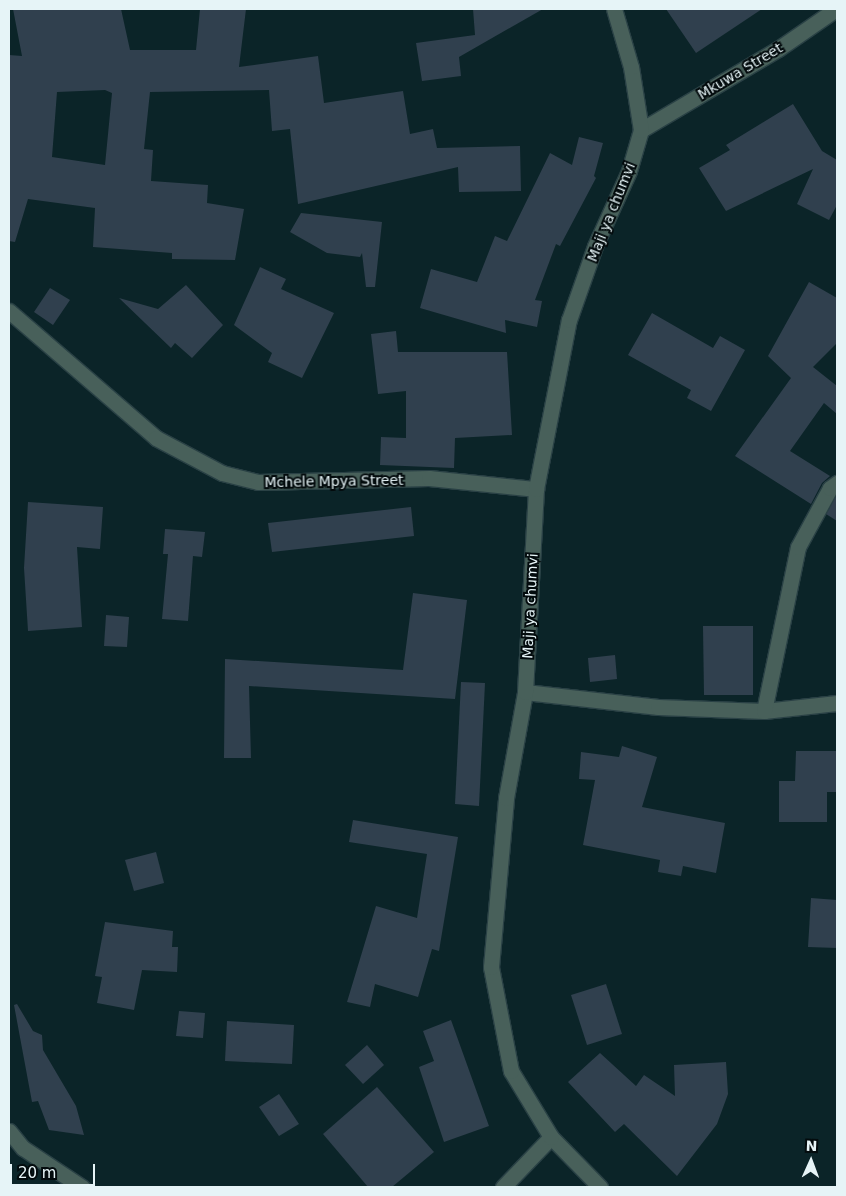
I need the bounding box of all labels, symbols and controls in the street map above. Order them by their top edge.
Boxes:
street label: Mkuwa Street [695,39,785,103]
street label: Maji ya chumvi [583,160,639,264]
street label: Mchele Mpya Street [264,471,404,491]
street label: Maji ya chumvi [519,553,541,659]
north arrow [786,1136,836,1186]
text: N [805,1138,818,1154]
scale bar [12,1154,98,1186]
text: 20 m [18,1164,56,1182]

